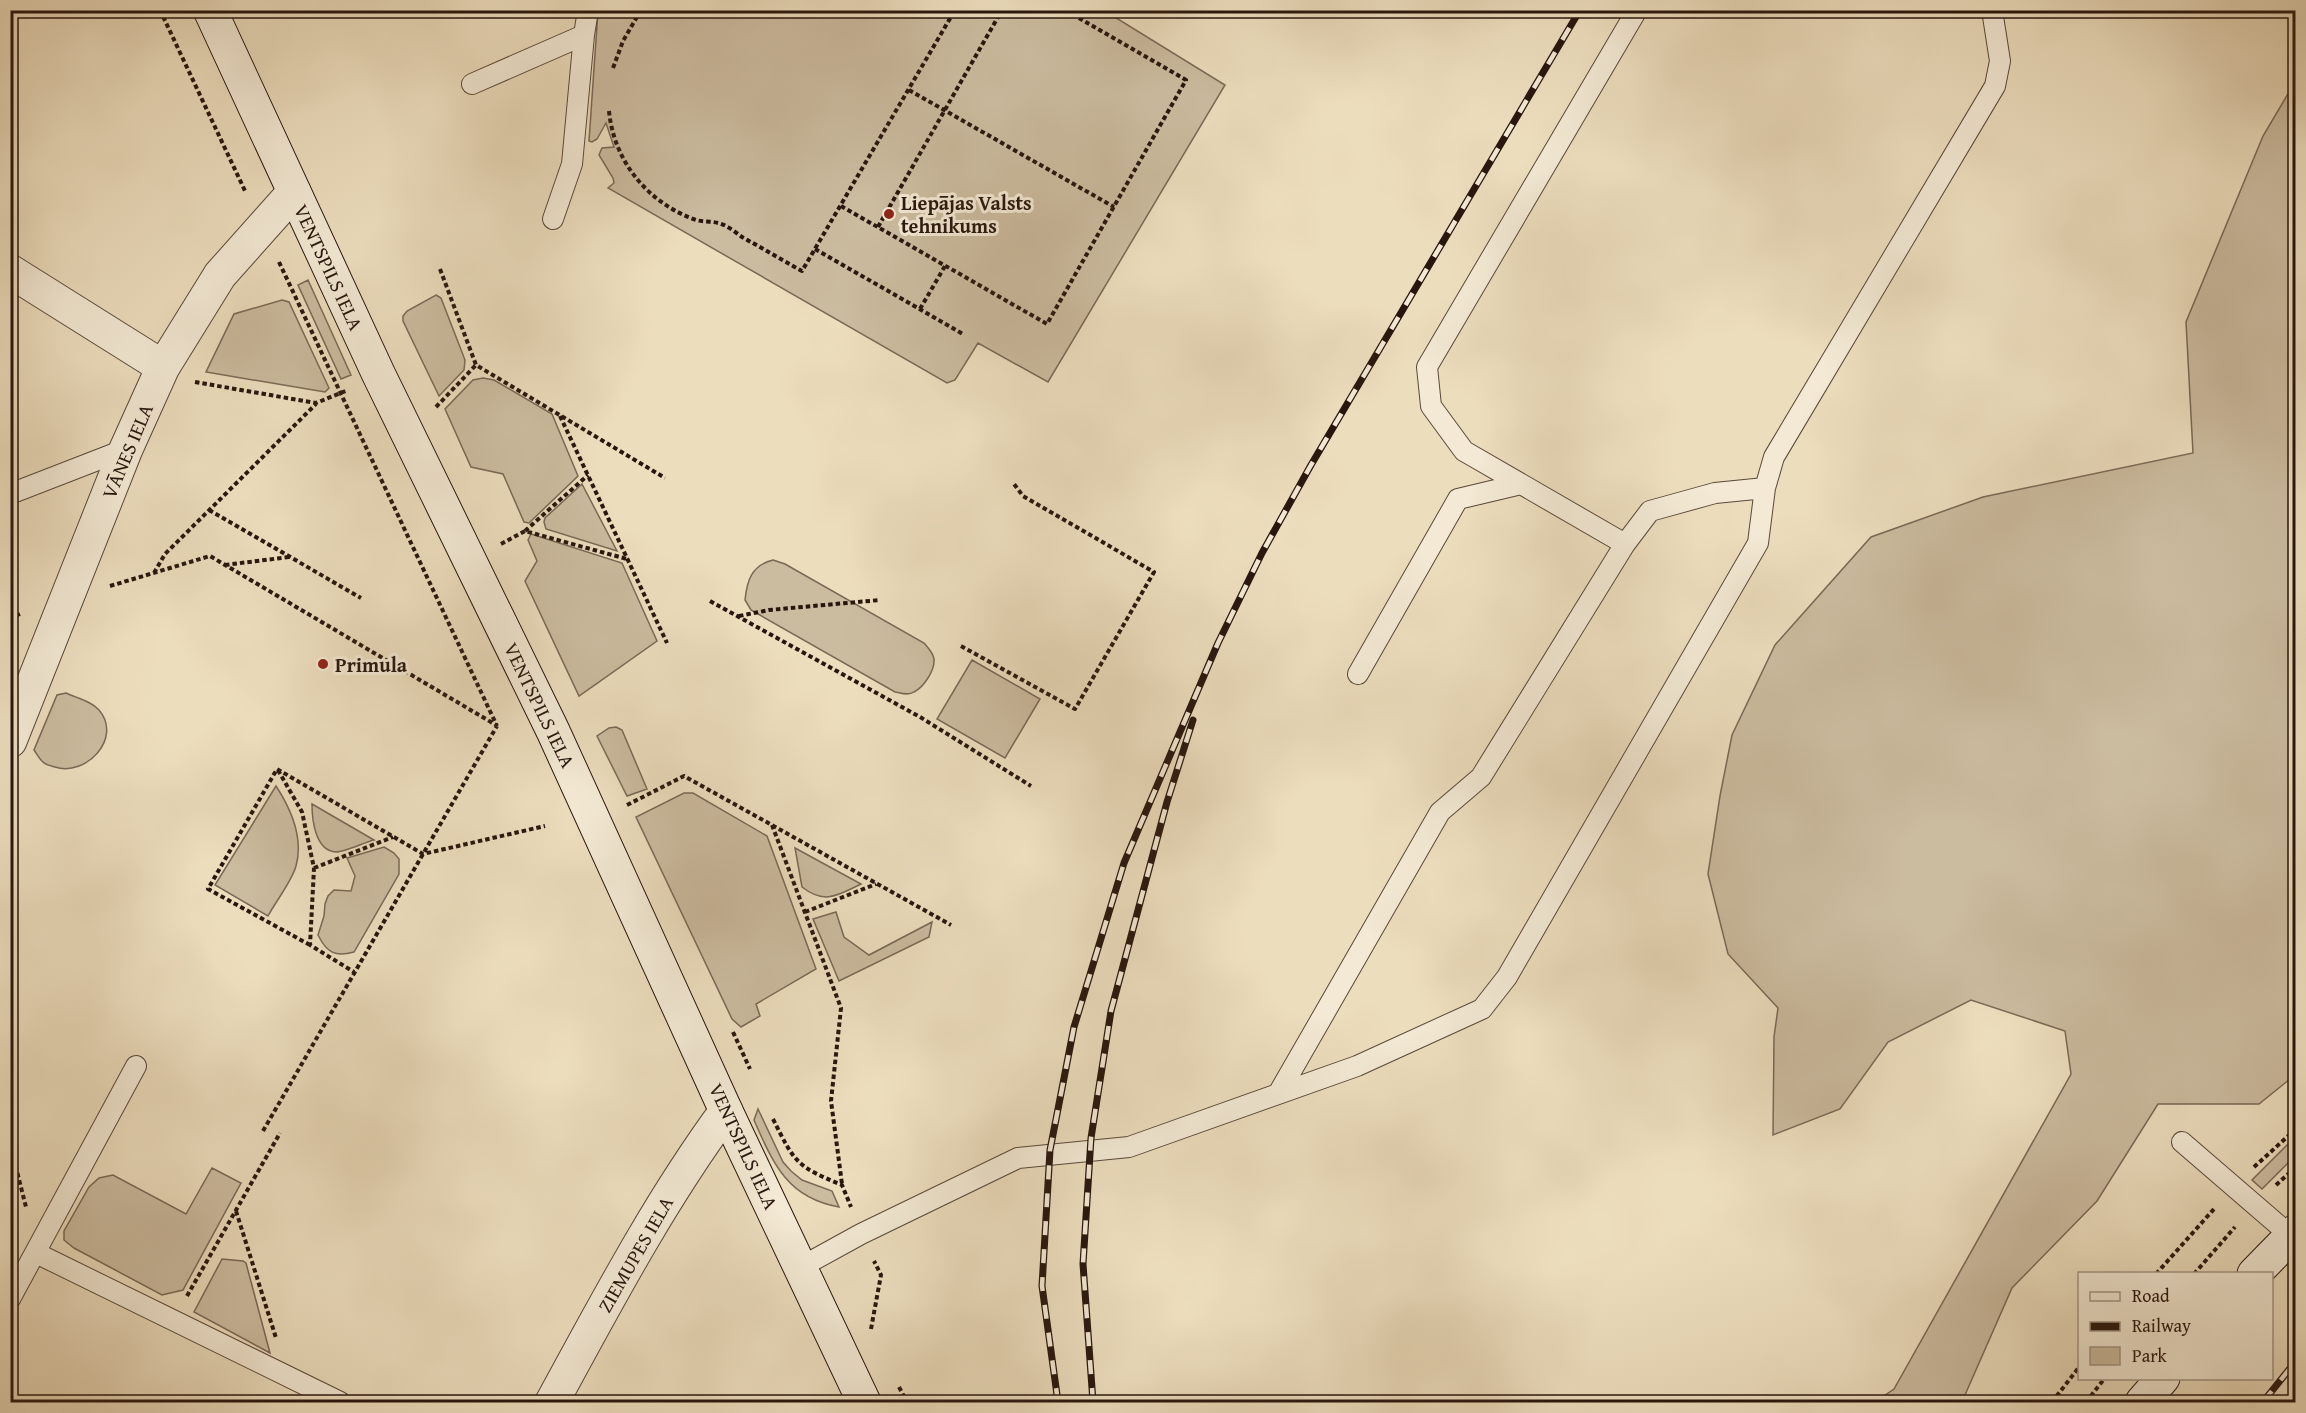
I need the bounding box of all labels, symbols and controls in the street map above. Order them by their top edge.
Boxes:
place label: Liepājas Valsts tehnikums [901,188,1032,240]
street label: VENTSPILS IELA [287,199,371,335]
marker: Liepājas Valsts tehnikums [882,207,896,221]
street label: VĀNES IELA [94,399,160,503]
street label: VENTSPILS IELA [497,637,583,773]
place label: Primula [335,650,408,679]
marker: Primula [316,657,330,671]
street label: VENTSPILS IELA [702,1078,786,1214]
street label: ZIEMUPES IELA [590,1191,680,1317]
legend [2078,1272,2273,1380]
text: Road [2132,1282,2170,1309]
text: Railway [2132,1312,2191,1339]
text: Park [2132,1342,2168,1369]

